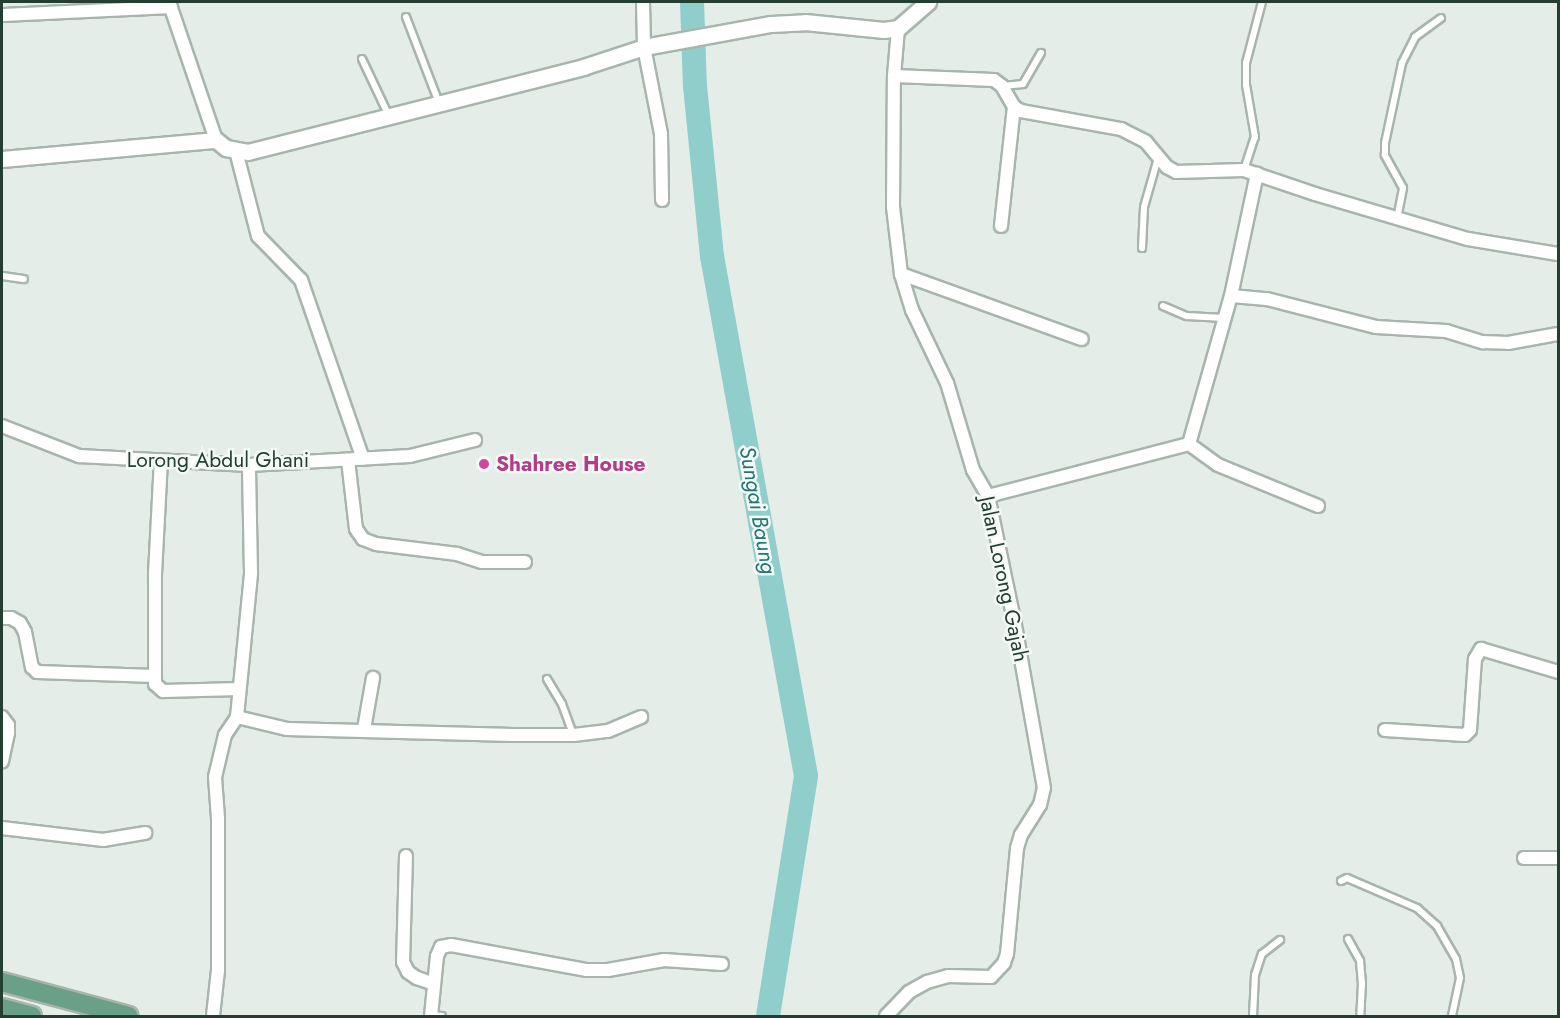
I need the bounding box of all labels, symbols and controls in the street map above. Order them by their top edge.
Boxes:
water label: Sungai Baung [734,444,782,576]
street label: Lorong Abdul Ghani [127,447,309,473]
place label: Shahree House [496,451,646,477]
marker: Shahree House [477,457,491,471]
street label: Jalan Lorong Gajah [974,494,1034,664]

